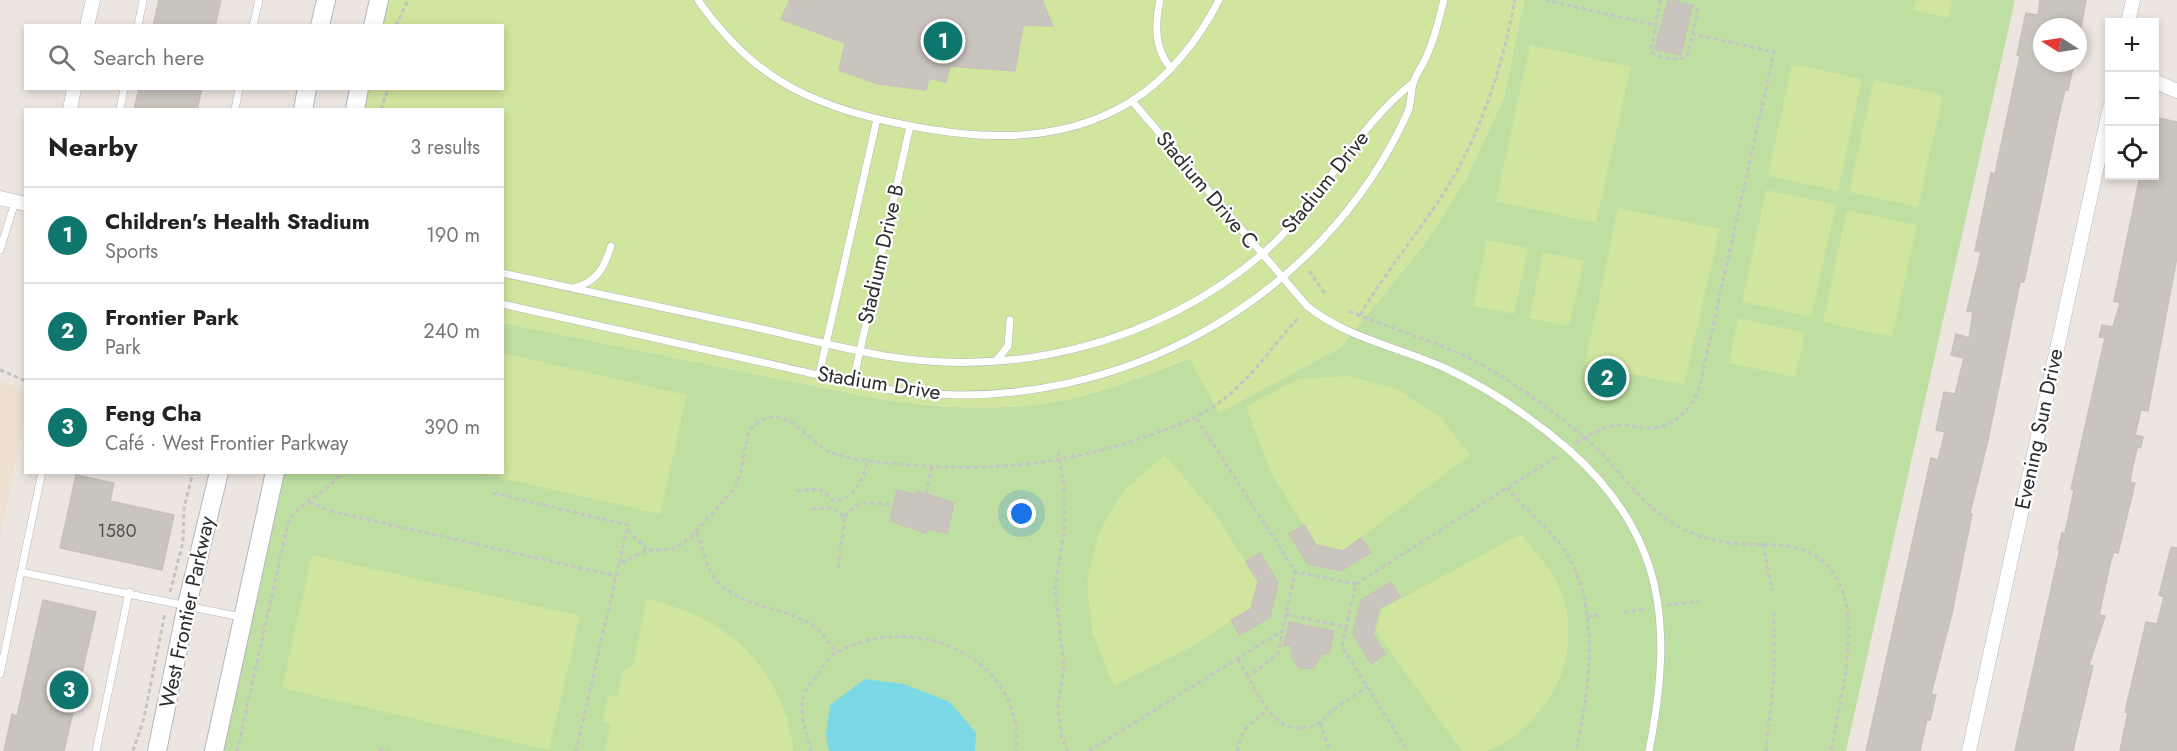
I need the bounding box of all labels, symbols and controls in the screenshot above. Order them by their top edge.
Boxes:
pin: 1 [924,18,962,63]
north arrow [2033,18,2087,72]
map controls [2105,18,2159,180]
button: + [2105,18,2159,72]
search box [24,24,504,90]
icon: search [45,41,78,74]
text: Search here [93,41,204,73]
button: − [2105,72,2159,126]
street label: Stadium Drive [1274,124,1376,240]
street label: Stadium Drive C [1149,125,1265,255]
button: locate [2105,126,2159,180]
text: Nearby [48,128,137,166]
text: 3 results [410,133,480,162]
street label: Stadium Drive B [850,181,912,327]
text: Children's Health Stadium [105,205,370,237]
text: 1 [62,221,73,250]
text: 190 m [426,221,480,250]
text: Sports [105,237,158,266]
text: Frontier Park [105,301,239,333]
text: 2 [61,317,74,346]
text: 240 m [423,317,480,346]
text: Park [105,333,141,362]
street label: Evening Sun Drive [2007,346,2071,512]
pin: 2 [1588,356,1626,400]
street label: Stadium Drive [815,358,943,408]
text: Feng Cha [105,397,202,429]
text: 3 [61,413,74,442]
text: 390 m [424,413,480,442]
text: Café · West Frontier Parkway [105,429,348,458]
your location [1007,499,1036,528]
street label: West Frontier Parkway [152,513,222,711]
house number: 1580 [98,518,137,544]
pin: 3 [50,668,88,712]

